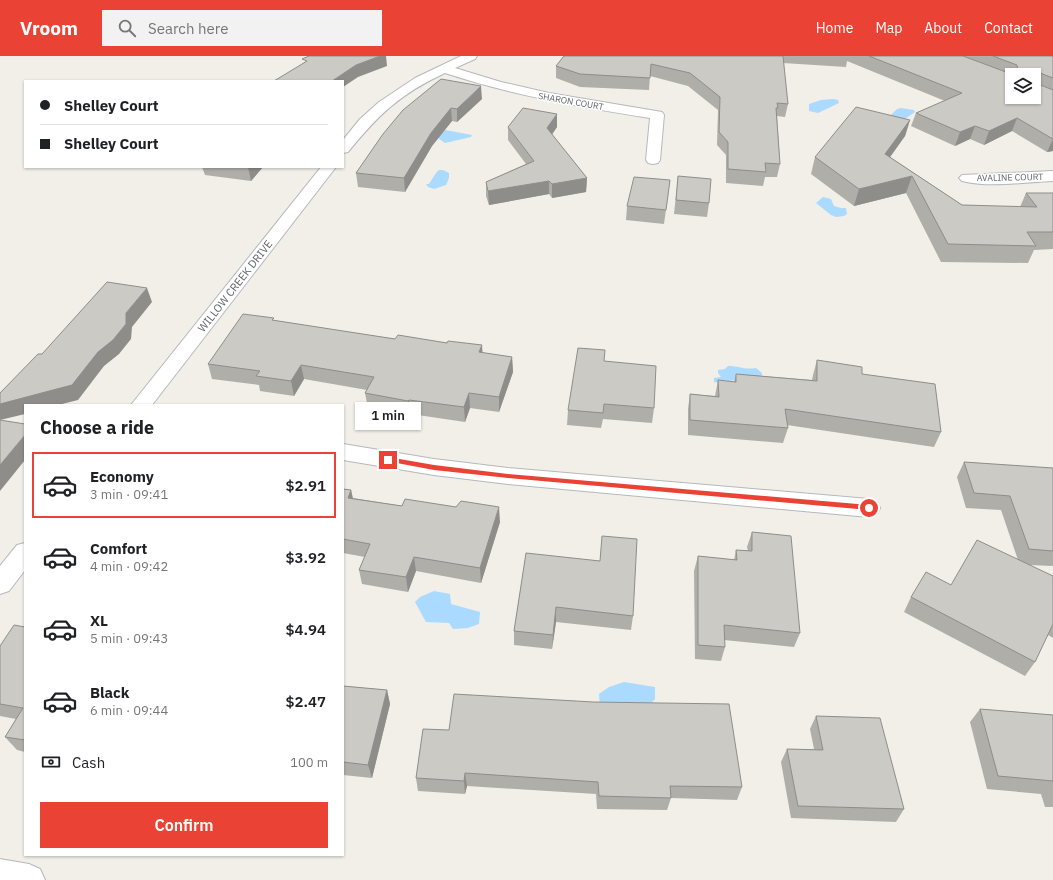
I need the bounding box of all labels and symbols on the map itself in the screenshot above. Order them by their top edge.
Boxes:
street label: SHARON COURT [537,90,605,112]
street label: AVALINE COURT [977,171,1043,183]
street label: WILLOW CREEK DRIVE [195,237,275,335]
callout: 1 min [355,402,421,430]
route end [379,451,397,469]
route start [860,499,878,517]

